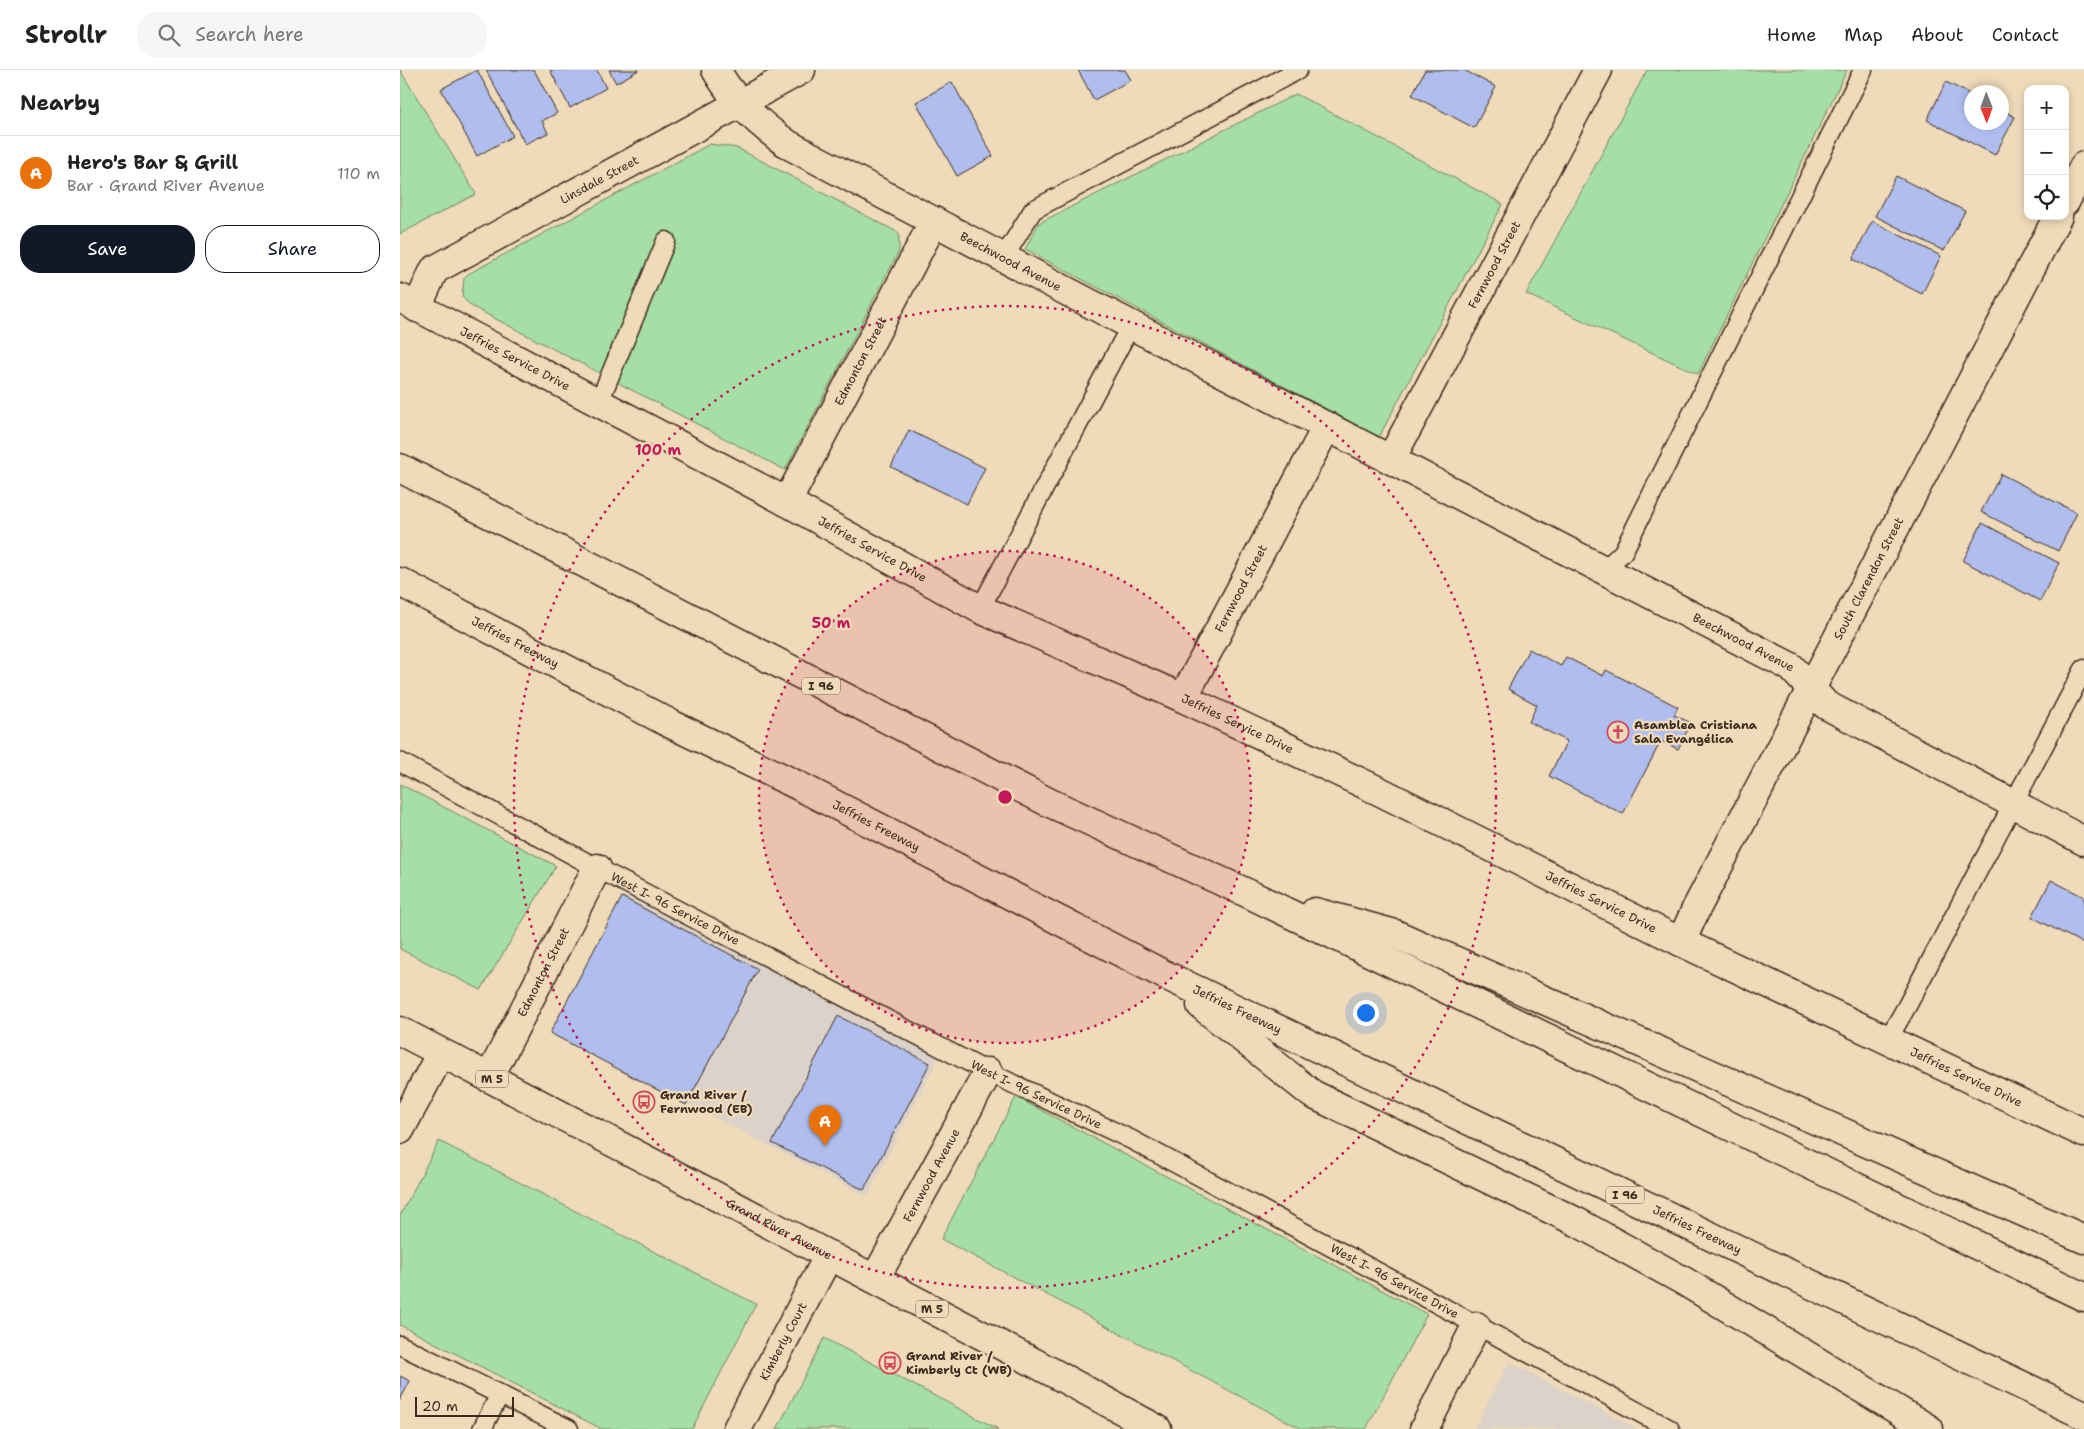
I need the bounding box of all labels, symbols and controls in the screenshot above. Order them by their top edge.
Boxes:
search box [137,12,487,57]
text: Strollr [25,19,107,51]
icon: search [155,21,183,49]
text: Search here [195,22,304,47]
text: Home [1767,23,1816,47]
text: Map [1844,23,1883,47]
text: About [1911,23,1964,47]
text: Contact [1992,23,2059,47]
north arrow [1964,85,2009,130]
map controls [2024,85,2069,220]
button: + [2024,85,2069,130]
text: Nearby [20,89,100,117]
button: − [2024,130,2069,175]
text: Hero's Bar & Grill [67,150,238,175]
street label: Linsdale Street [557,152,642,208]
text: A [30,163,42,184]
text: 110 m [337,163,380,184]
text: Bar · Grand River Avenue [67,175,265,196]
button: locate [2024,175,2069,220]
street label: Fernwood Street [1464,218,1524,311]
button: Save [20,225,195,273]
button: Share [205,225,380,273]
street label: Beechwood Avenue [957,228,1064,295]
street label: Edmonton Street [831,314,891,408]
street label: Jeffries Service Drive [457,323,573,394]
text: 100 m [635,440,681,460]
street label: Jeffries Service Drive [815,513,930,586]
street label: South Clarendon Street [1830,515,1907,643]
street label: Fernwood Street [1211,542,1271,635]
street label: Beechwood Avenue [1690,609,1797,675]
street label: Jeffries Freeway [469,613,562,672]
text: 50 m [812,613,851,633]
road number: I 96 [802,678,840,694]
street label: Jeffries Service Drive [1179,690,1296,757]
place label: Asamblea Cristiana Sala Evangélica [1634,717,1758,747]
church icon: Asamblea Cristiana Sala Evangélica [1606,720,1630,744]
centre of rings [996,788,1014,806]
street label: Jeffries Freeway [830,797,923,855]
street label: Jeffries Service Drive [1543,868,1659,937]
street label: West I- 96 Service Drive [608,869,743,949]
street label: Edmonton Street [514,925,573,1020]
street label: Jeffries Freeway [1190,981,1284,1038]
your location [1353,1000,1379,1026]
street label: Jeffries Service Drive [1908,1044,2025,1111]
street label: West I- 96 Service Drive [968,1056,1105,1133]
road number: M 5 [476,1071,508,1088]
place label: Grand River / Fernwood (EB) [660,1087,753,1117]
bus stop icon: Grand River / Fernwood (EB) [632,1090,656,1114]
pin: A [809,1105,841,1146]
street label: Fernwood Avenue [900,1126,964,1225]
road number: I 96 [1606,1186,1644,1204]
street label: Grand River Avenue [724,1195,835,1264]
street label: Jeffries Freeway [1650,1202,1744,1258]
street label: West I- 96 Service Drive [1328,1240,1462,1322]
street label: Kimberly Court [756,1300,811,1383]
road number: M 5 [916,1300,948,1318]
place label: Grand River / Kimberly Ct (WB) [906,1348,1012,1378]
bus stop icon: Grand River / Kimberly Ct (WB) [878,1351,902,1375]
scale bar [415,1394,514,1417]
text: 20 m [422,1397,458,1415]

